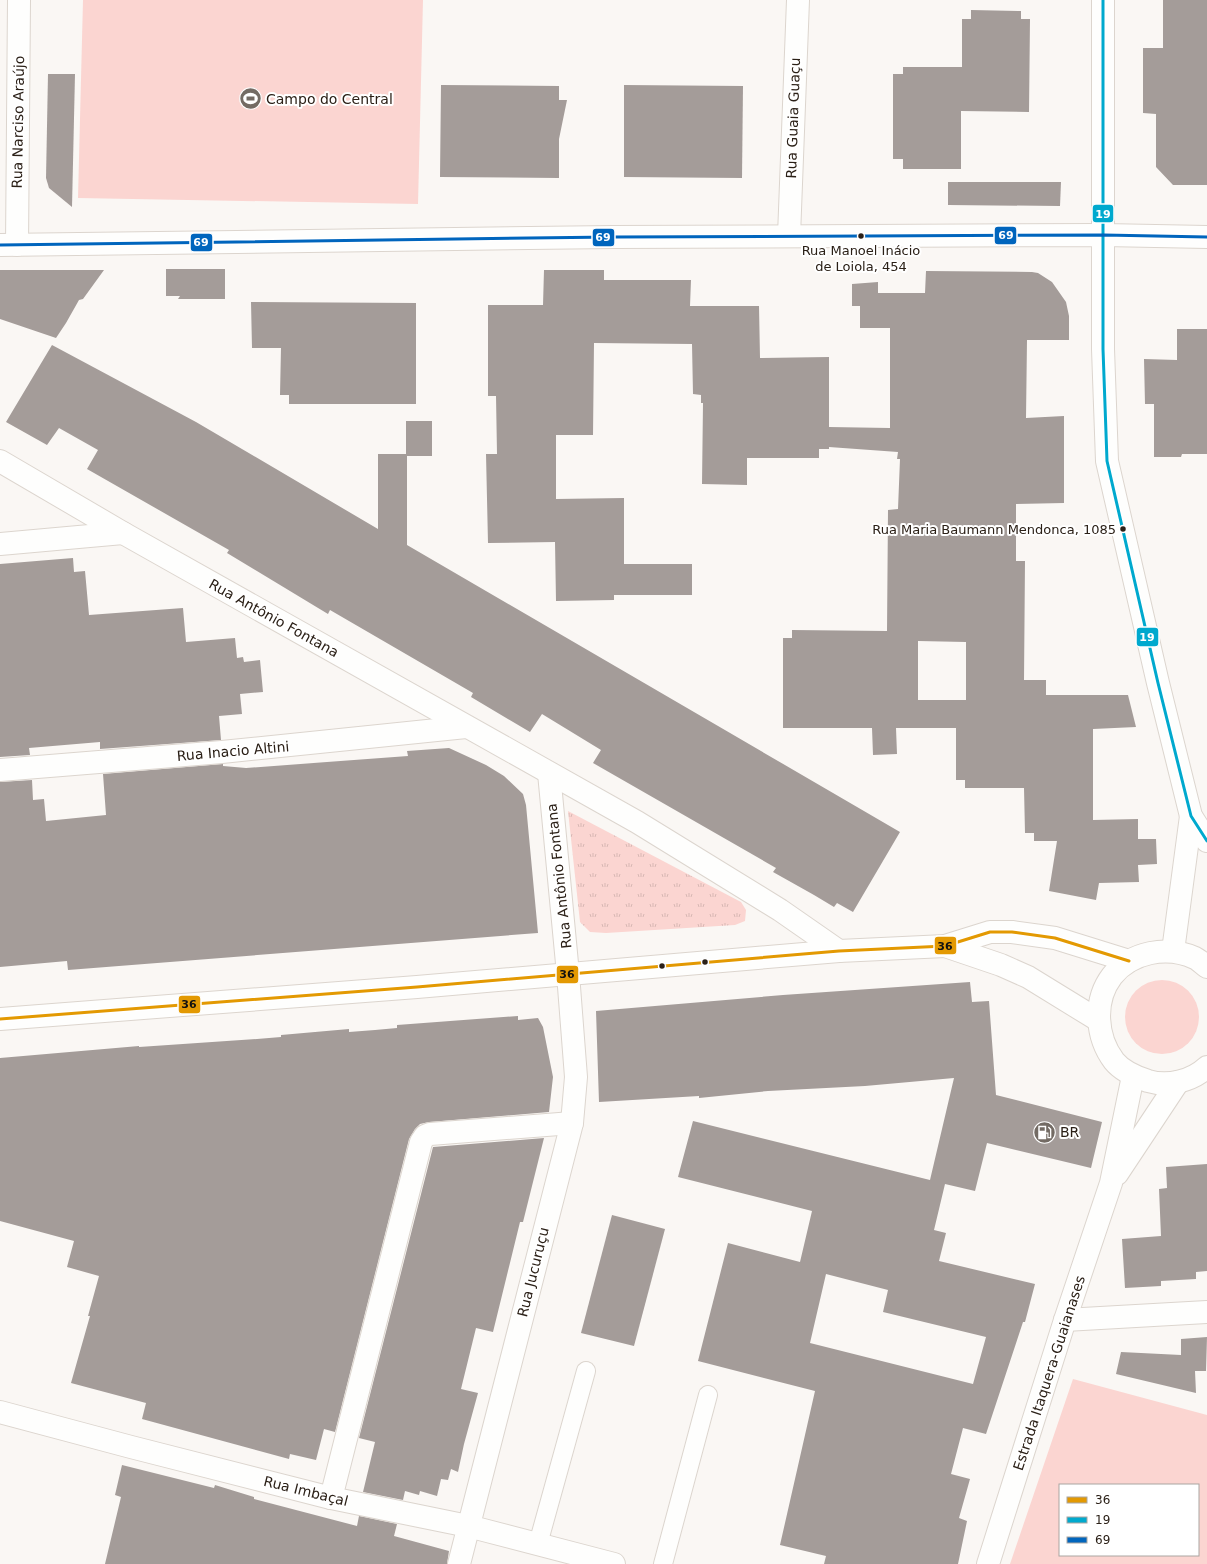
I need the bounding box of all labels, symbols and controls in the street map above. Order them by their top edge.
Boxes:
street label: Rua Narciso Araújo [9,56,27,188]
street label: Rua Guaia Guaçu [783,57,803,179]
sports icon: Campo do Central [238,86,264,112]
place label: Campo do Central [266,91,393,107]
line badge: 19 [1092,204,1114,223]
text: 19 [1095,208,1111,221]
line badge: 69 [994,226,1017,245]
line badge: 69 [592,228,615,247]
text: 69 [998,229,1014,242]
text: 69 [595,231,611,244]
marker: Rua Manoel Inácio de Loiola, 454 [856,231,866,241]
line badge: 69 [190,233,213,252]
text: 69 [193,236,209,249]
place label: Rua Manoel Inácio de Loiola, 454 [802,243,920,274]
place label: Rua Maria Baumann Mendonca, 1085 [872,522,1116,537]
marker: Rua Maria Baumann Mendonca, 1085 [1118,524,1128,534]
street label: Rua Antônio Fontana [206,576,342,660]
line badge: 19 [1136,627,1159,647]
text: 19 [1139,631,1155,644]
street label: Rua Inacio Altini [176,738,290,764]
street label: Rua Antônio Fontana [543,803,575,949]
line badge: 36 [934,936,957,955]
text: 36 [937,940,953,953]
unlabelled marker [700,957,710,967]
unlabelled marker [657,961,667,971]
line badge: 36 [556,965,579,984]
text: 36 [559,968,575,981]
line badge: 36 [178,995,201,1014]
text: 36 [181,998,197,1011]
fuel station icon: BR [1031,1119,1057,1145]
place label: BR [1060,1124,1080,1140]
street label: Rua Jucuruçu [514,1226,552,1318]
street label: Estrada Itaquera-Guaianases [1010,1274,1088,1472]
street label: Rua Imbaçal [262,1473,350,1509]
legend [1059,1484,1199,1556]
text: 36 [1095,1493,1110,1507]
text: 19 [1095,1513,1110,1527]
text: 69 [1095,1533,1110,1547]

